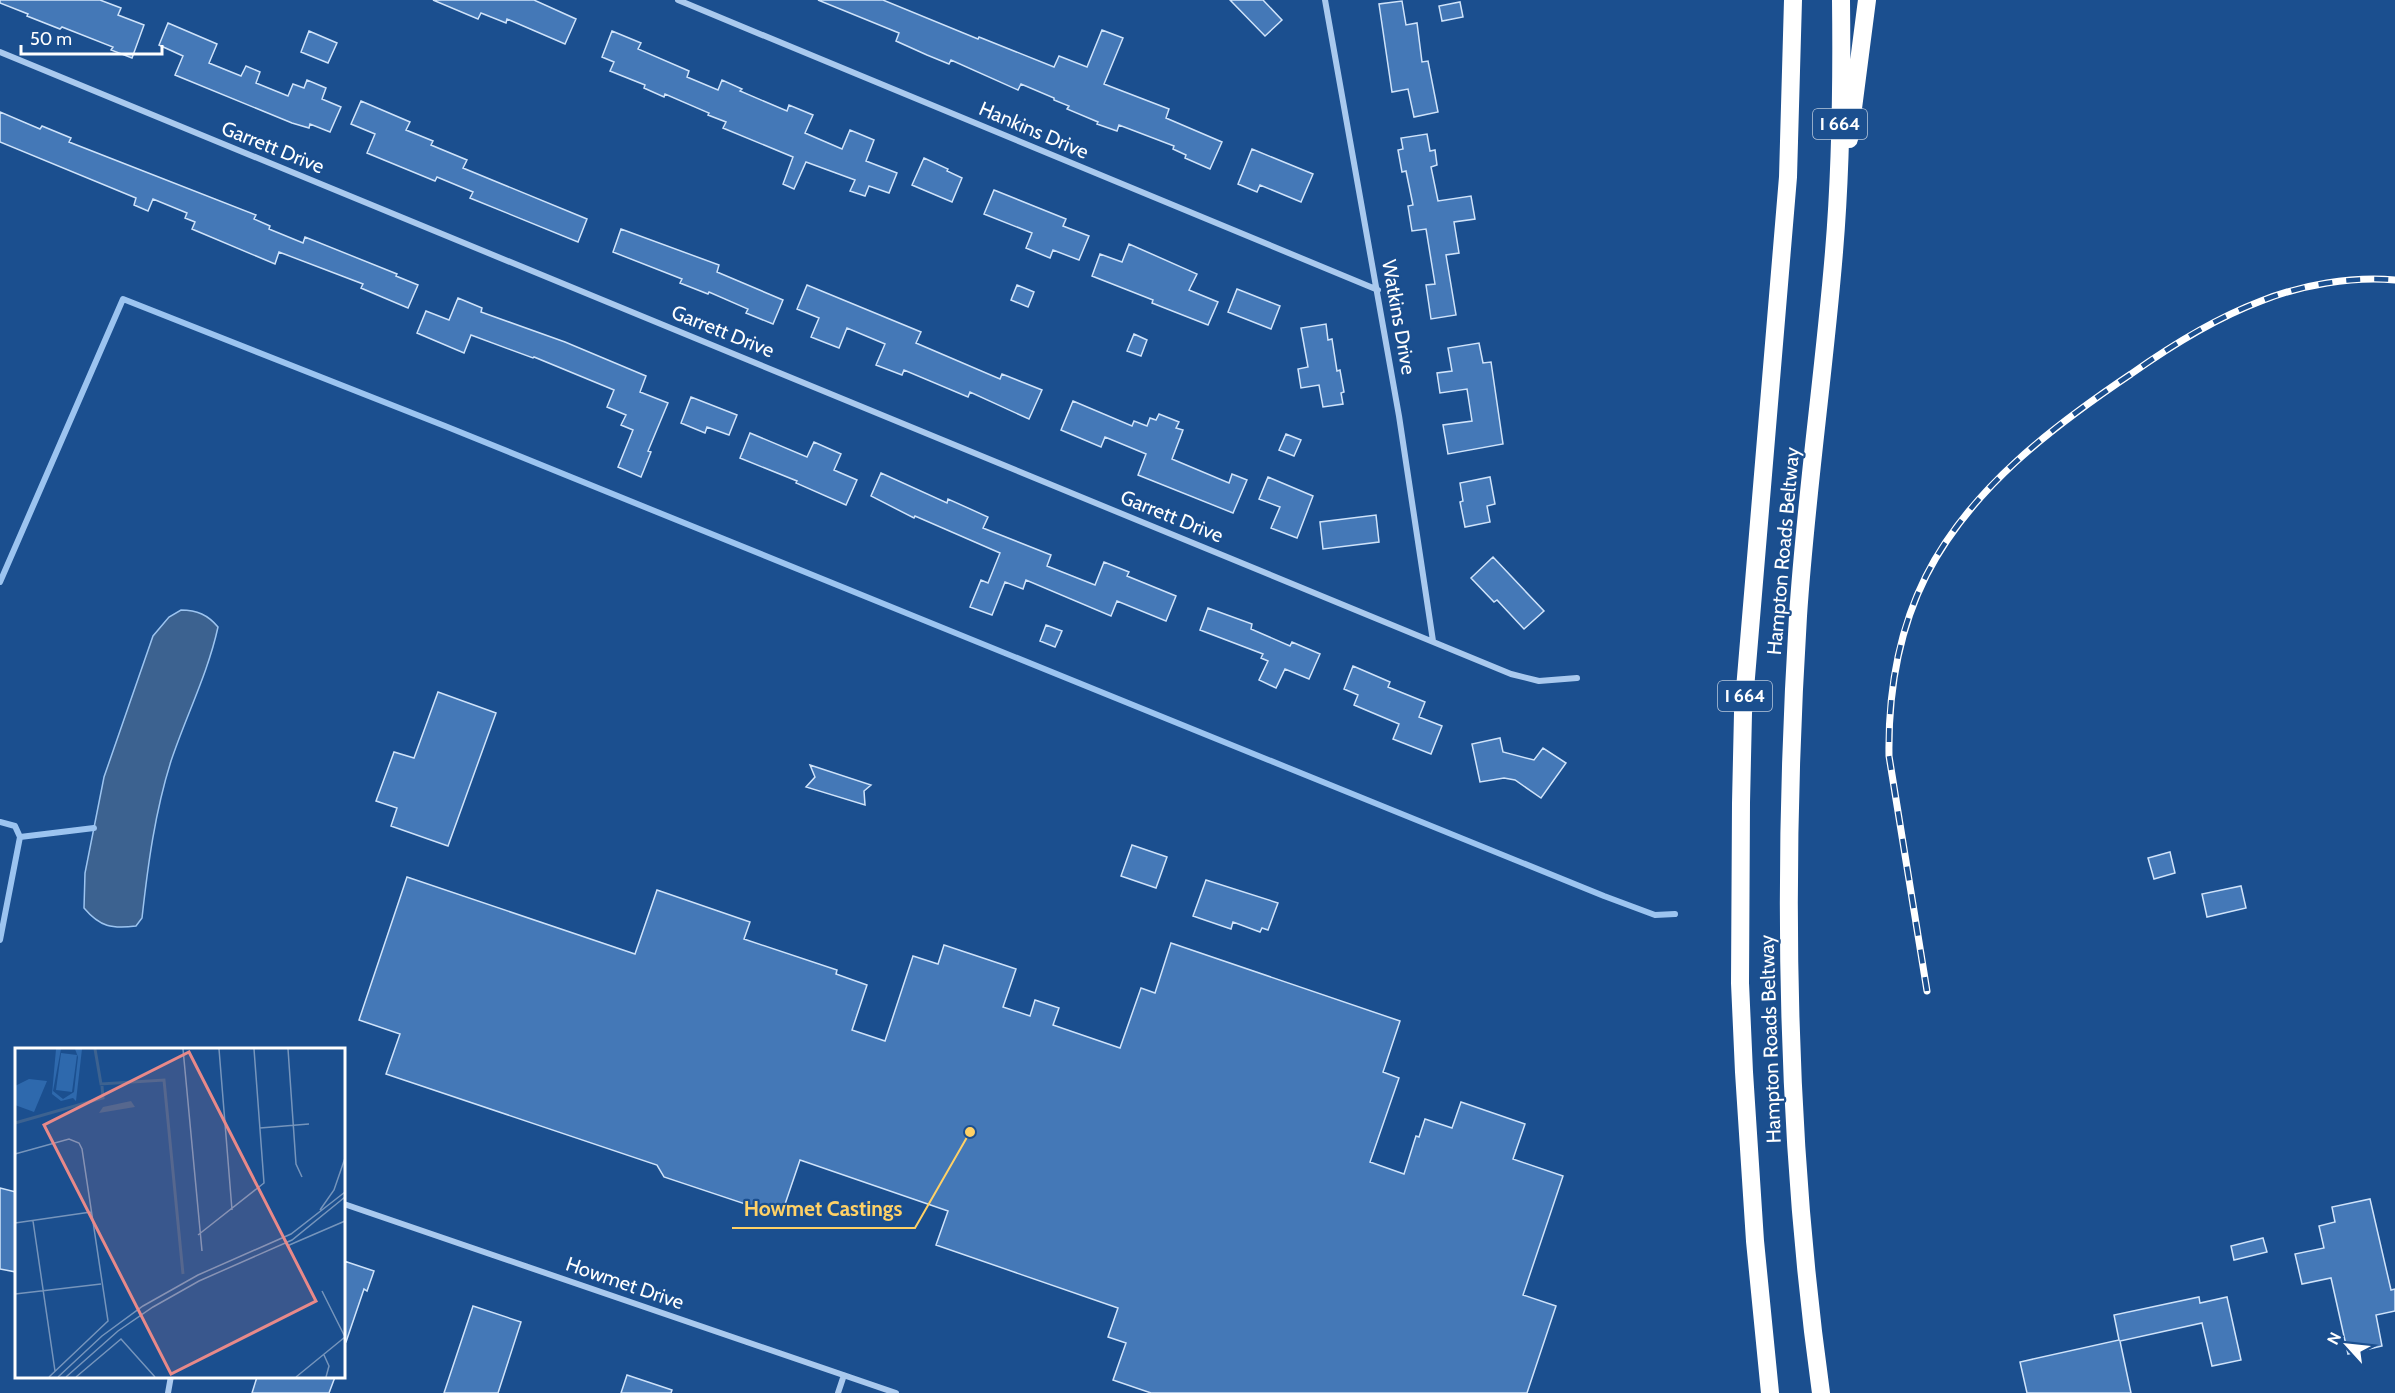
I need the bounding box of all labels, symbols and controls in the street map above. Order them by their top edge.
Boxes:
scale bar [21,18,162,56]
text: 50 m [30,28,72,50]
street label: Hankins Drive [976,96,1092,164]
road number: I 664 [1813,109,1867,139]
street label: Garrett Drive [218,116,328,178]
street label: Watkins Drive [1377,258,1421,376]
street label: Garrett Drive [668,300,778,362]
street label: Hampton Roads Beltway [1762,446,1804,656]
street label: Garrett Drive [1117,485,1227,547]
road number: I 664 [1718,681,1772,711]
street label: Hampton Roads Beltway [1754,934,1786,1144]
inset map [15,1048,345,1378]
callout: Howmet Castings [732,1189,915,1228]
text: Howmet Castings [744,1196,902,1221]
street label: Howmet Drive [563,1252,687,1314]
north arrow [2317,1315,2377,1375]
text: N [2323,1329,2345,1348]

